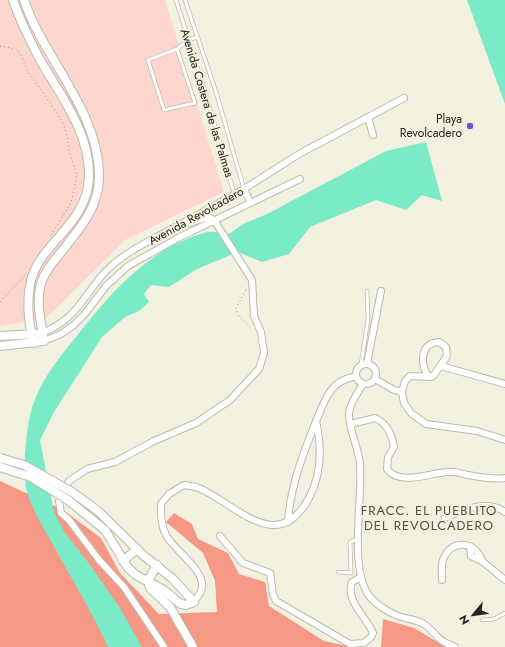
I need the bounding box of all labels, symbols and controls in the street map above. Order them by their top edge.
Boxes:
street label: Avenida Costera de las Palmas [176,26,238,180]
place label: Playa Revolcadero [400,110,462,142]
marker: Playa Revolcadero [465,121,475,131]
street label: Avenida Revolcadero [145,182,247,250]
district label: FRACC. EL PUEBLITO DEL REVOLCADERO [361,501,497,535]
north arrow [453,595,493,635]
text: N [455,612,473,628]

